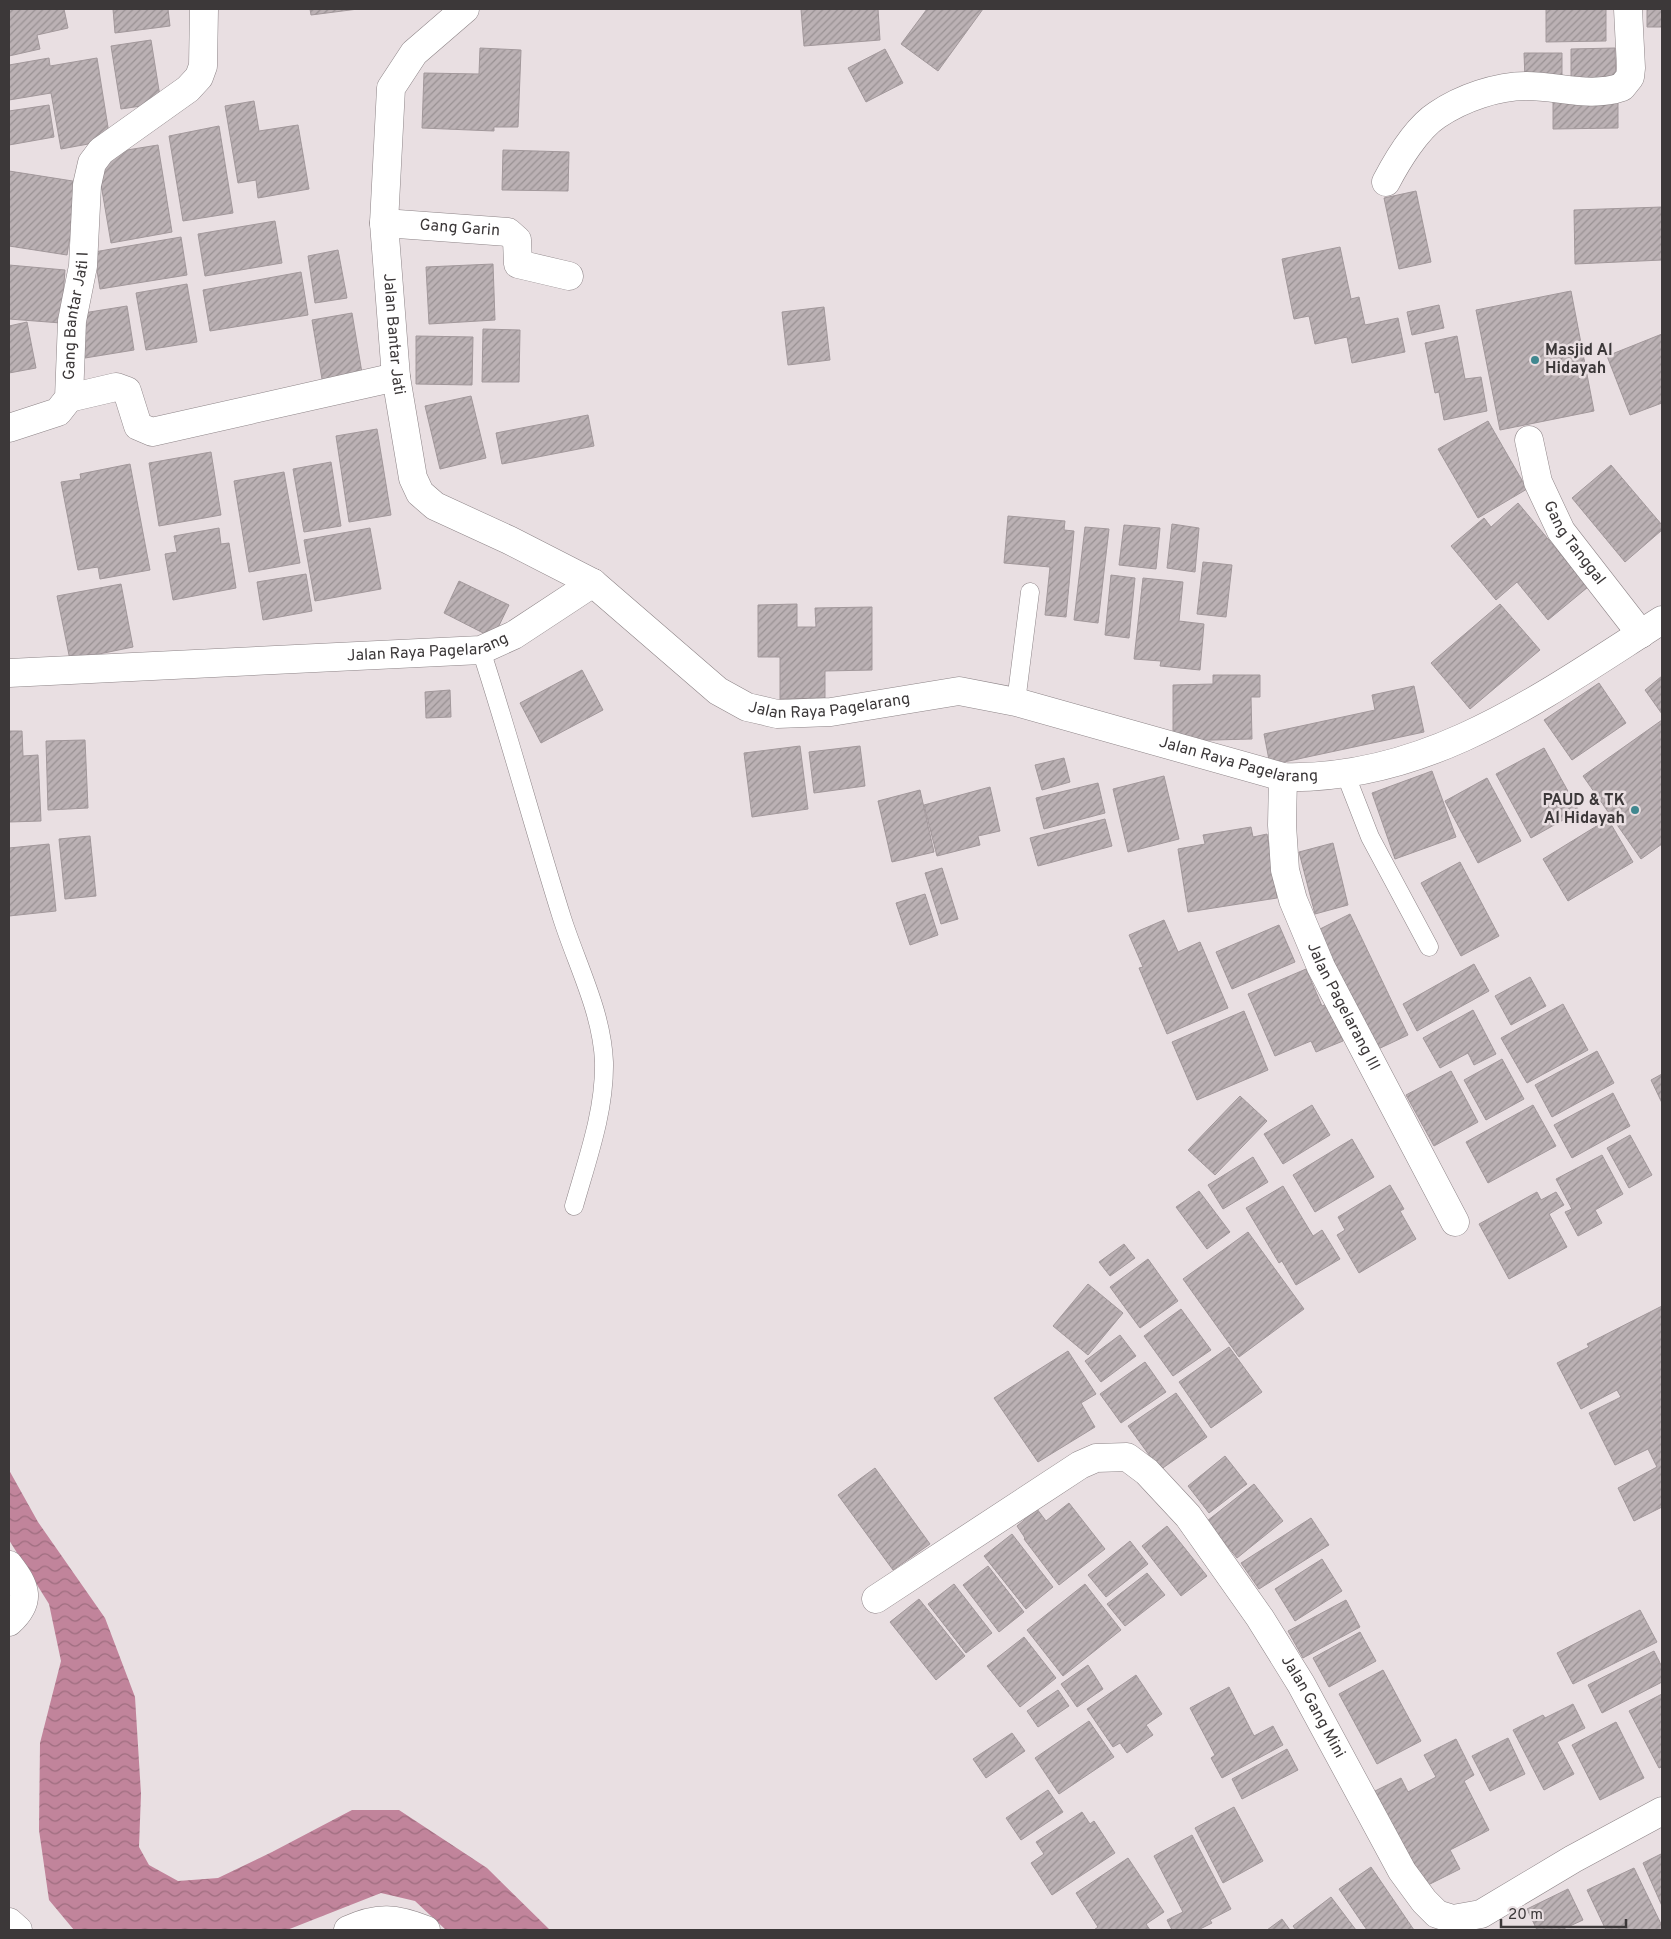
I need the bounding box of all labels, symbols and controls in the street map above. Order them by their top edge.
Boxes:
street label: Gang Garin [419,216,501,241]
street label: Gang Bantar Jati I [60,251,94,380]
street label: Jalan Bantar Jati [378,273,409,397]
place label: Masjid Al Hidayah [1545,341,1613,379]
marker: Masjid Al Hidayah [1529,354,1541,366]
street label: Gang Tanggal [1538,498,1609,589]
street label: Jalan Raya Pagelarang [346,629,512,667]
street label: Jalan Raya Pagelarang [746,689,912,724]
street label: Jalan Raya Pagelarang [1157,733,1319,787]
place label: PAUD & TK Al Hidayah [1542,791,1625,829]
marker: PAUD & TK Al Hidayah [1629,804,1641,816]
street label: Jalan Pagelarang III [1302,940,1384,1074]
street label: Jalan Gang Mini [1276,1652,1349,1762]
scale bar [1501,1896,1626,1928]
text: 20 m [1508,1906,1543,1925]

